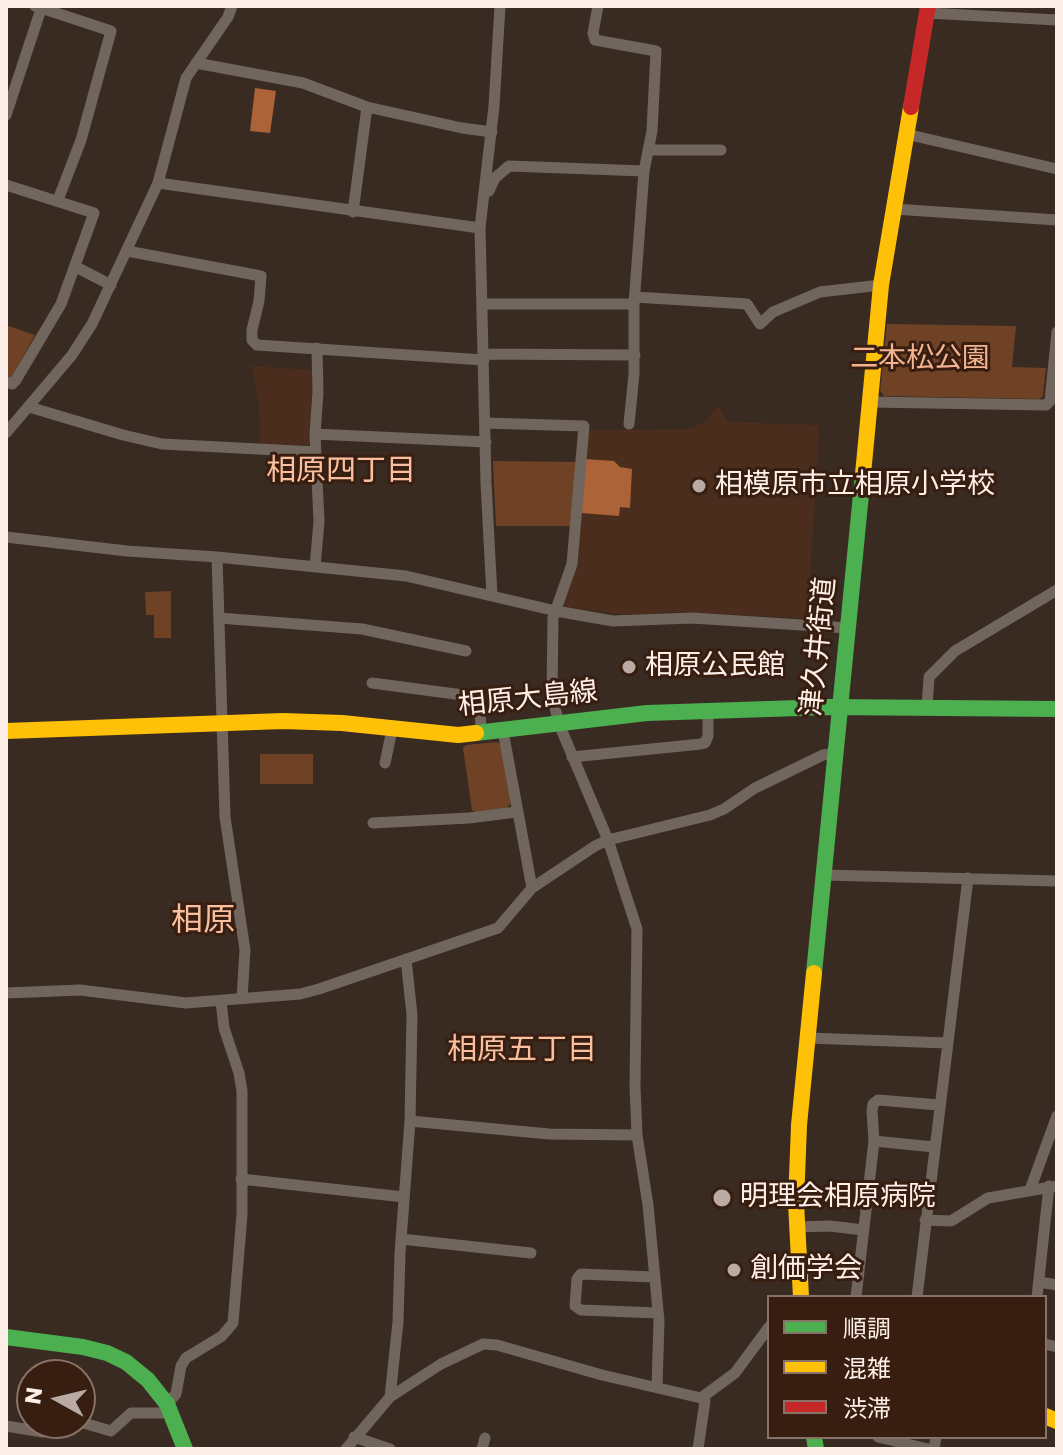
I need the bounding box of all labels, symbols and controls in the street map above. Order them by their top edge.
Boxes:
park label: 二本松公園 [850,343,990,377]
district label: 相原四丁目 [266,454,416,490]
place label: 相模原市立相原小学校 [715,469,995,503]
marker: 相模原市立相原小学校 [690,477,708,495]
street label: 津久井街道 [796,576,844,718]
place label: 相原公民館 [645,650,785,684]
marker: 相原公民館 [620,658,638,676]
street label: 相原大島線 [457,676,599,724]
district label: 相原 [171,903,235,941]
district label: 相原五丁目 [447,1033,597,1069]
place label: 明理会相原病院 [740,1181,936,1215]
marker: 明理会相原病院 [711,1187,733,1209]
place label: 創価学会 [750,1253,862,1287]
marker: 創価学会 [725,1261,743,1279]
legend [767,1295,1047,1439]
text: 順調 [843,1312,891,1345]
text: 混雑 [843,1352,891,1385]
north arrow [16,1359,96,1439]
text: N [17,1386,50,1406]
text: 渋滞 [843,1392,891,1425]

